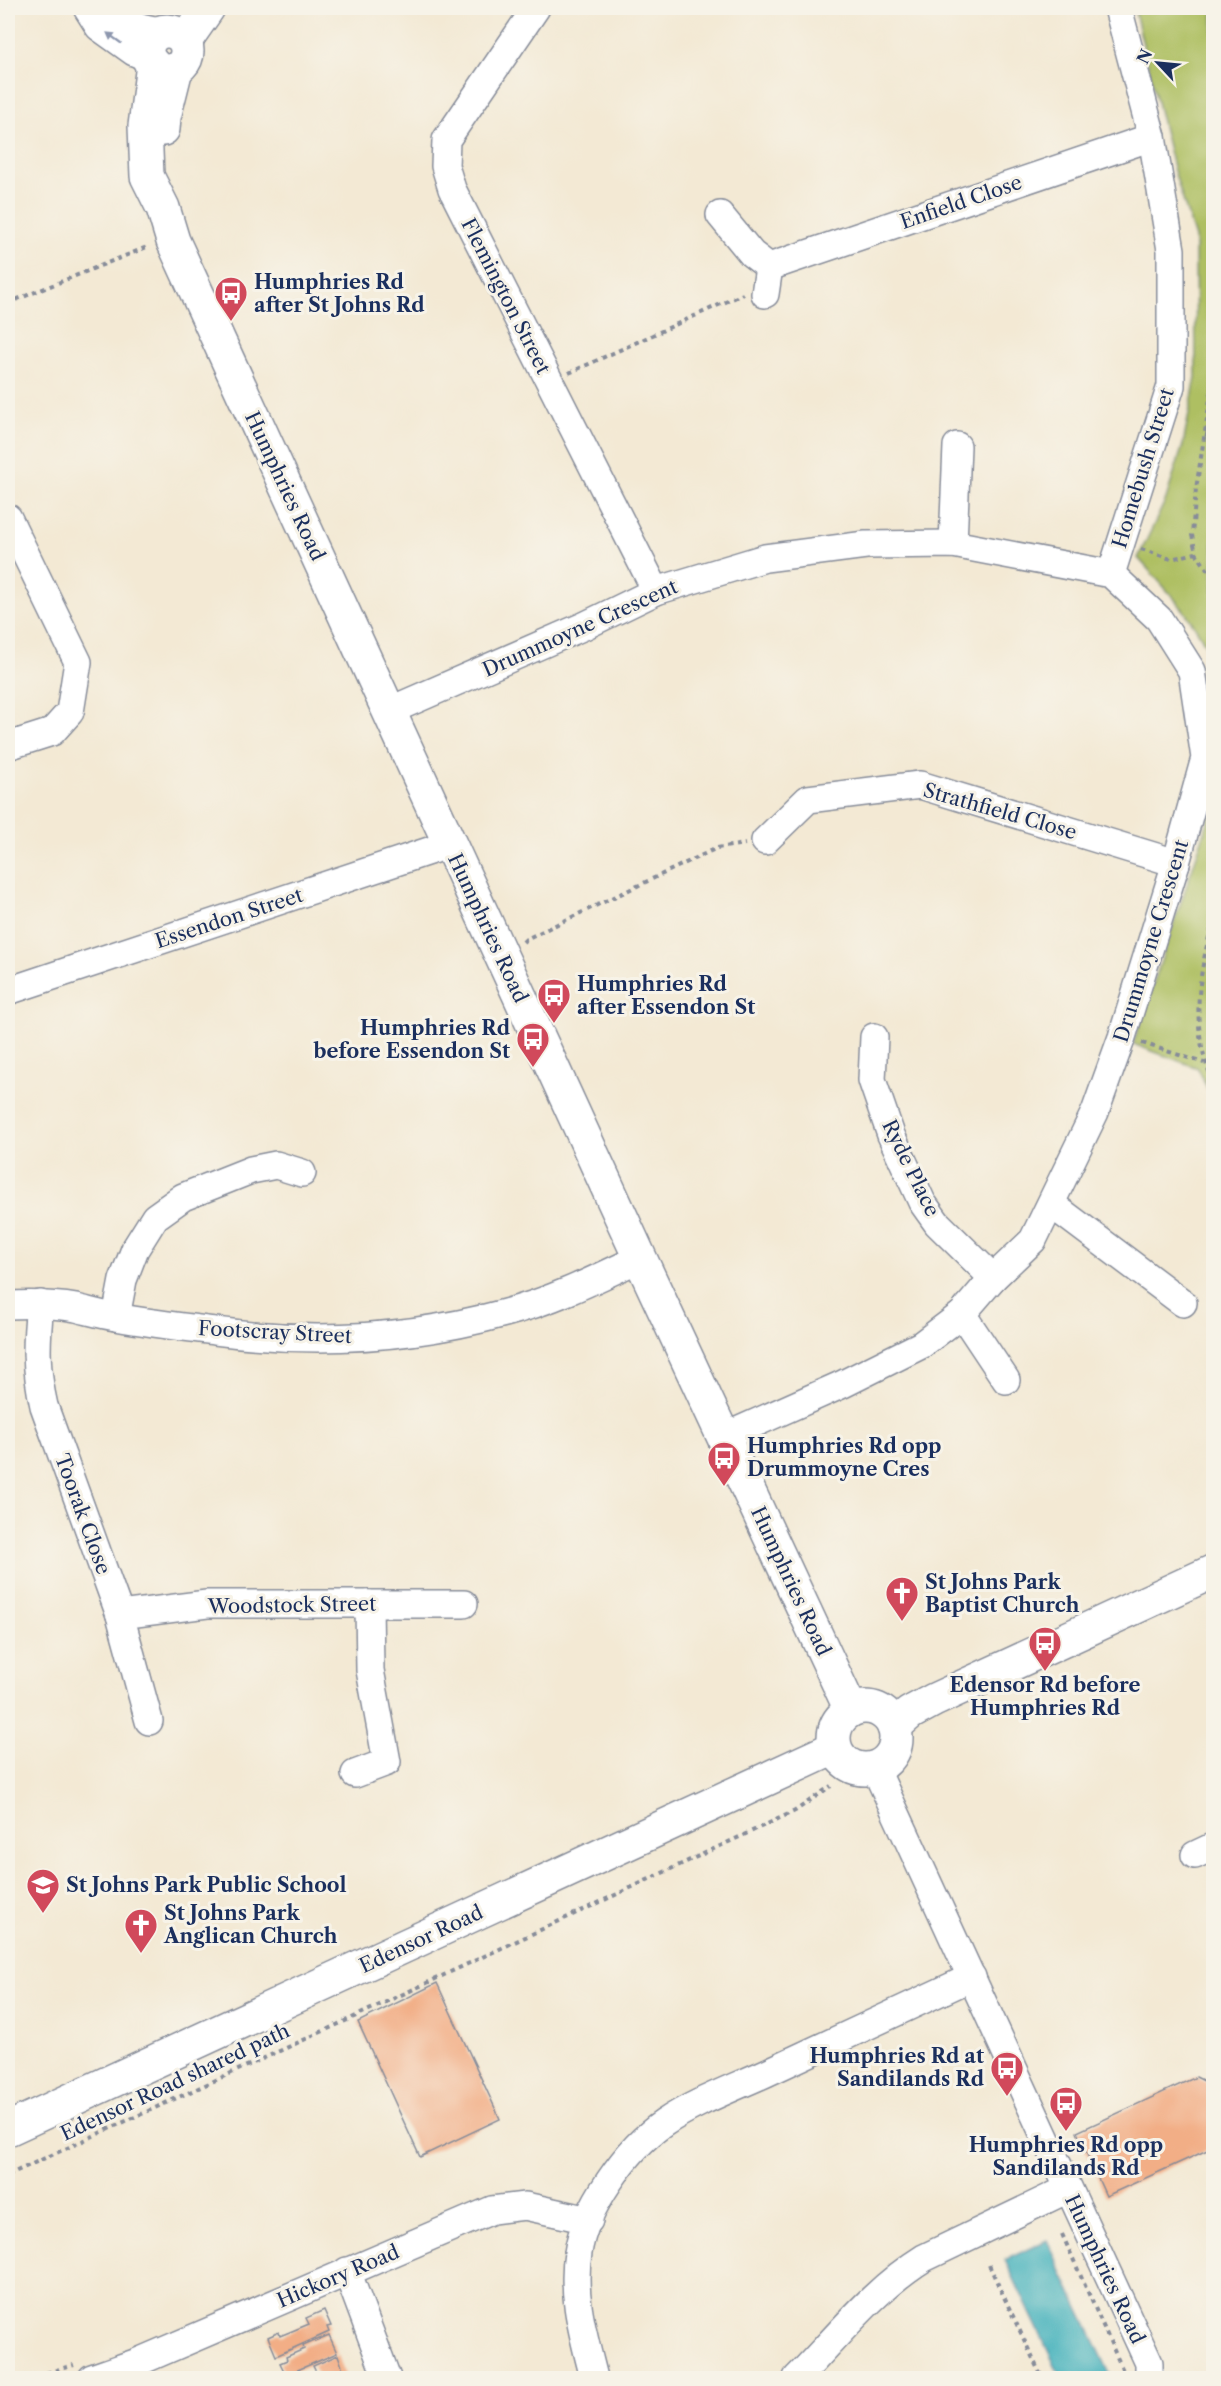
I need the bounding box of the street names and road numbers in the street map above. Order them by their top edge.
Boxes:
street label: Enfield Close [897,170,1025,234]
street label: Flemington Street [456,214,556,378]
street label: Homebush Street [1107,385,1179,551]
street label: Humphries Road [240,408,330,564]
street label: Drummoyne Crescent [479,574,681,682]
street label: Strathfield Close [921,778,1079,844]
street label: Drummoyne Crescent [1109,837,1193,1045]
street label: Humphries Road [443,850,533,1006]
street label: Essendon Street [152,883,306,953]
street label: Ryde Place [877,1116,945,1220]
street label: Footscray Street [198,1316,352,1348]
street label: Toorak Close [50,1450,116,1578]
street label: Humphries Road [746,1503,836,1659]
street label: Woodstock Street [207,1592,376,1618]
street label: Edensor Road [355,1900,487,1978]
street label: Edensor Road shared path [57,2018,294,2146]
street label: Humphries Road [1060,2191,1150,2347]
street label: Hickory Road [273,2239,403,2313]

